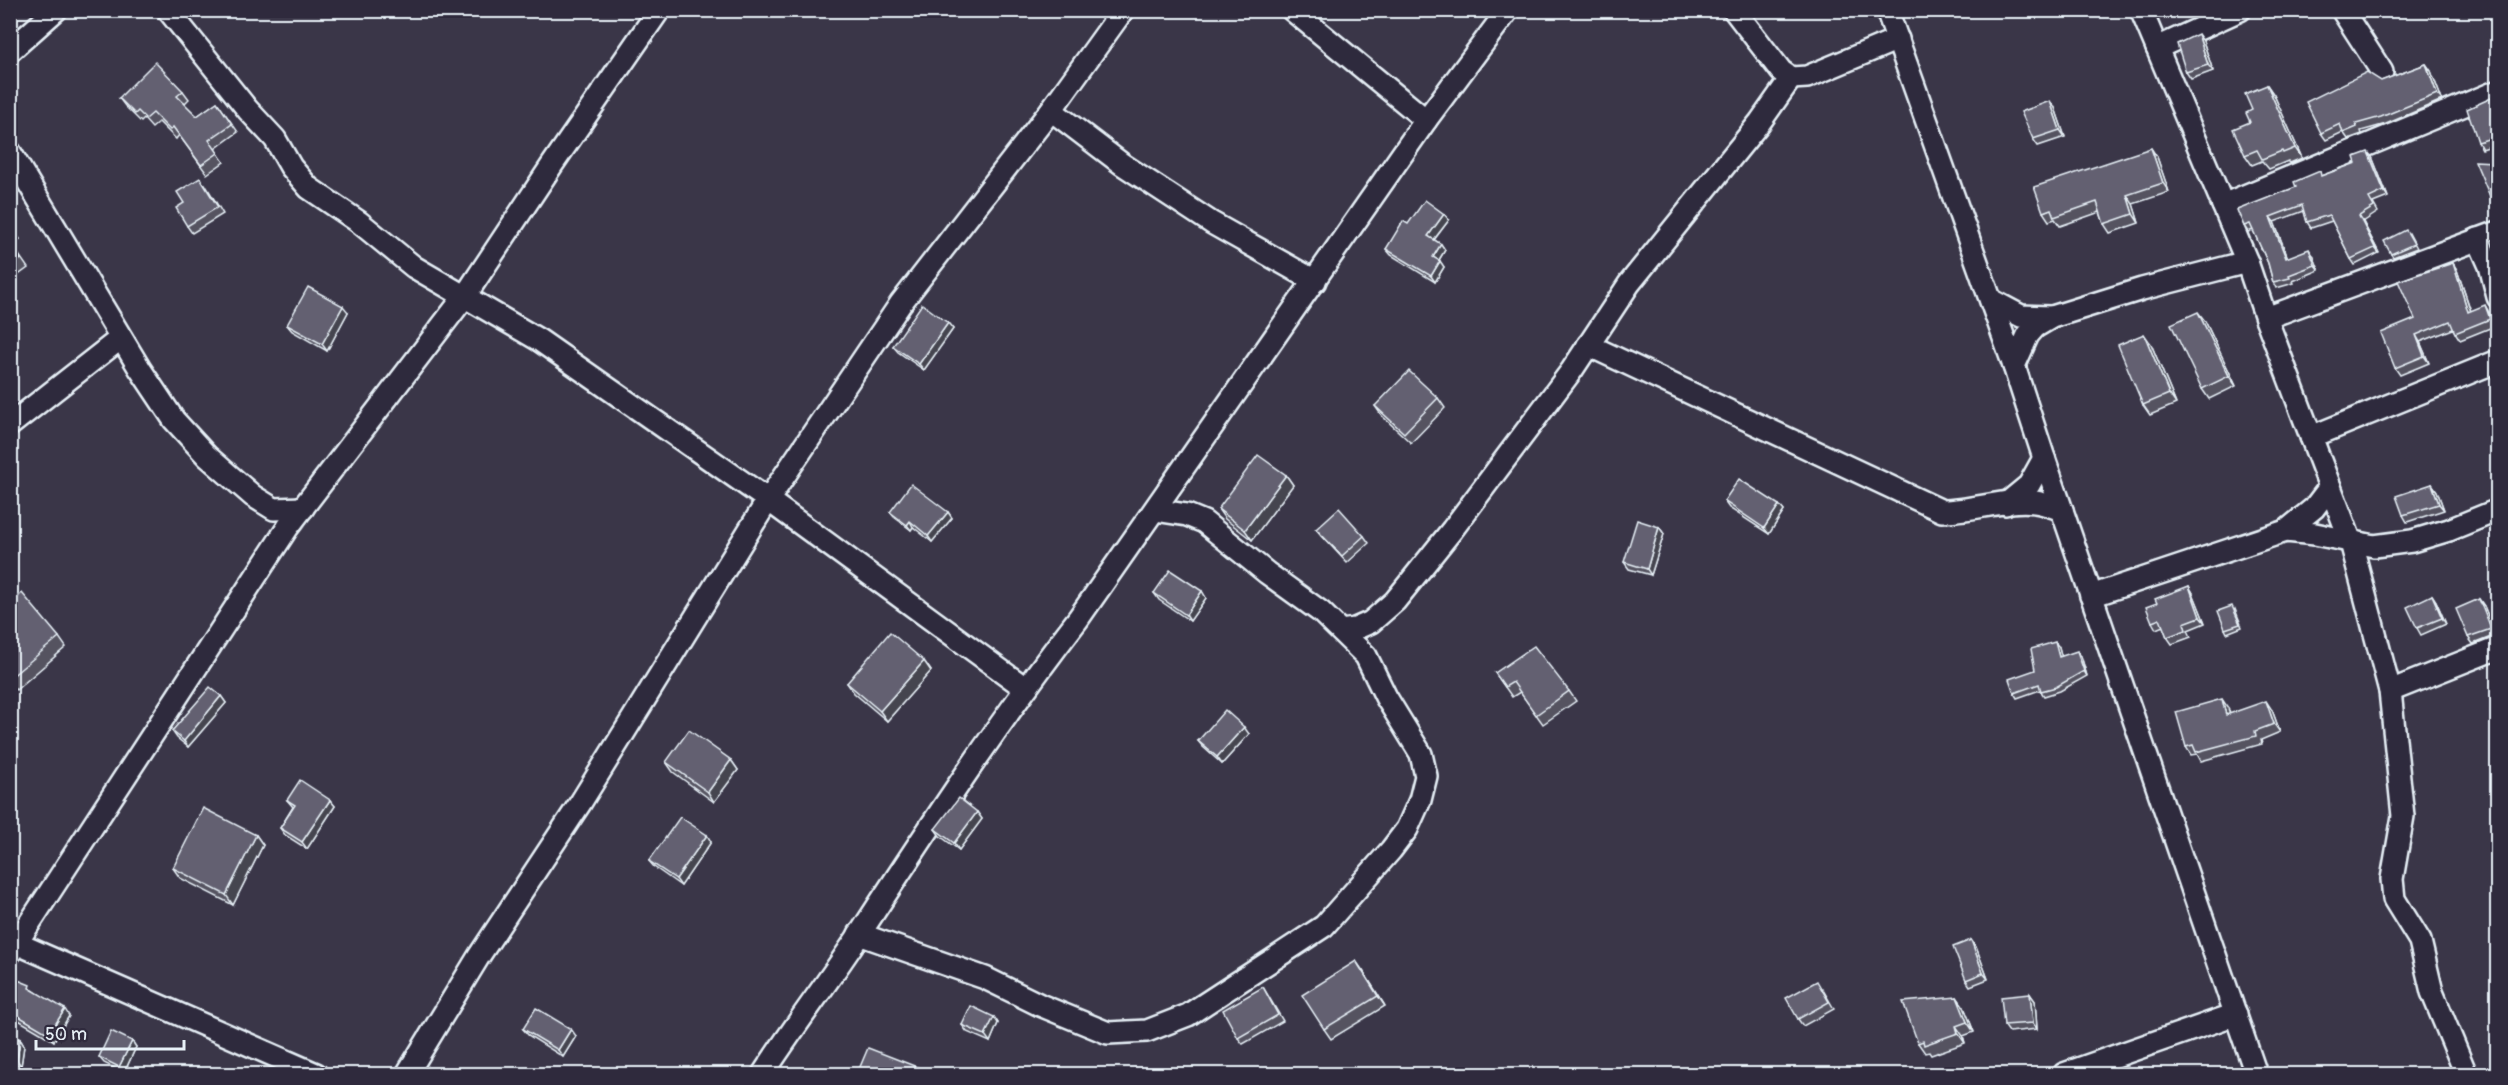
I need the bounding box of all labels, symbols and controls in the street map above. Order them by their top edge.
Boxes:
scale bar [36,1013,184,1051]
text: 50 m [45,1023,87,1046]

